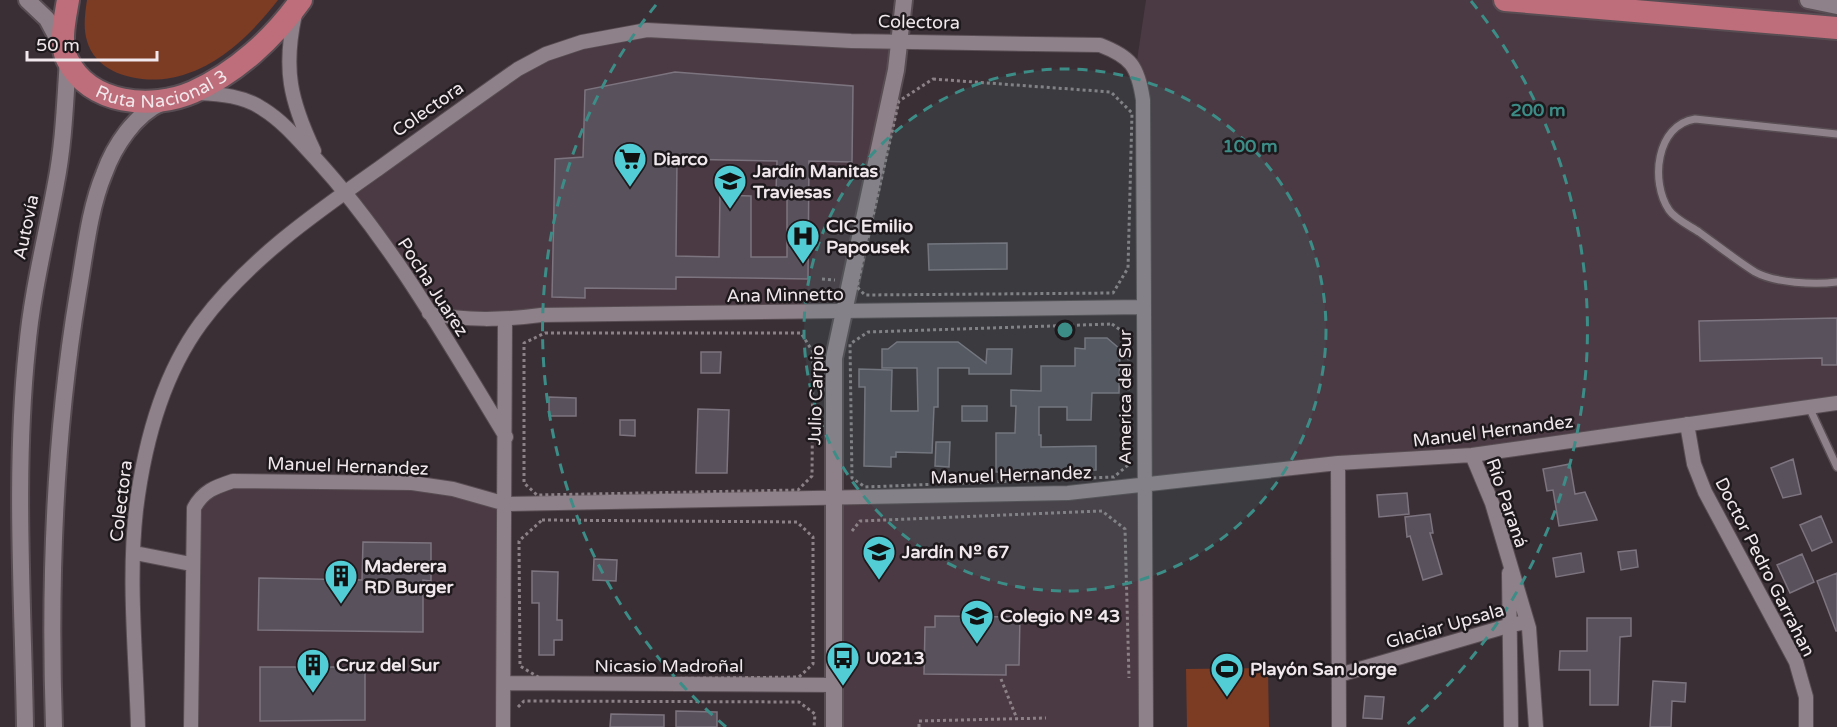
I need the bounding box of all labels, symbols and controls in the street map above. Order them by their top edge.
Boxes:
street label: Colectora [878,10,960,34]
scale bar [27,24,158,62]
text: 50 m [36,34,80,56]
street label: Ruta Nacional 3 [92,65,232,113]
street label: Colectora [388,76,468,142]
text: 200 m [1510,99,1566,121]
text: 100 m [1222,135,1278,157]
supermarket icon: Diarco [612,141,648,188]
place label: Diarco [653,148,708,170]
place label: Jardín Manitas Traviesas [752,160,879,203]
school or university icon: Jardín Manitas Traviesas [712,163,748,210]
street label: Autovía [8,193,44,261]
place label: CIC Emilio Papousek [826,215,913,258]
hospital icon: CIC Emilio Papousek [785,218,821,265]
street label: Pocha Juarez [393,233,473,341]
street label: Ana Minnetto [726,283,844,307]
centre of rings [1055,320,1075,340]
street label: America del Sur [1114,329,1136,465]
street label: Julio Carpio [803,344,829,445]
street label: Manuel Hernandez [1411,410,1575,452]
street label: Manuel Hernandez [267,452,429,480]
street label: Río Paraná [1481,456,1533,550]
street label: Colectora [105,459,137,543]
street label: Manuel Hernandez [930,461,1092,489]
street label: Doctor Pedro Garrahan [1710,474,1820,660]
school or university icon: Jardín Nº 67 [861,534,897,581]
place label: Jardín Nº 67 [901,541,1010,563]
place label: Maderera RD Burger [364,555,454,598]
building icon: Maderera RD Burger [323,558,359,605]
school or university icon: Colegio Nº 43 [959,598,995,645]
street label: Glaciar Upsala [1383,599,1507,653]
place label: Colegio Nº 43 [1000,605,1120,627]
bus stop icon: U0213 [825,640,861,687]
building icon: Cruz del Sur [295,647,331,694]
place label: U0213 [866,647,925,669]
sports icon: Playón San Jorge [1209,651,1245,698]
place label: Cruz del Sur [336,654,440,676]
street label: Nicasio Madroñal [594,655,744,677]
place label: Playón San Jorge [1250,658,1397,680]

